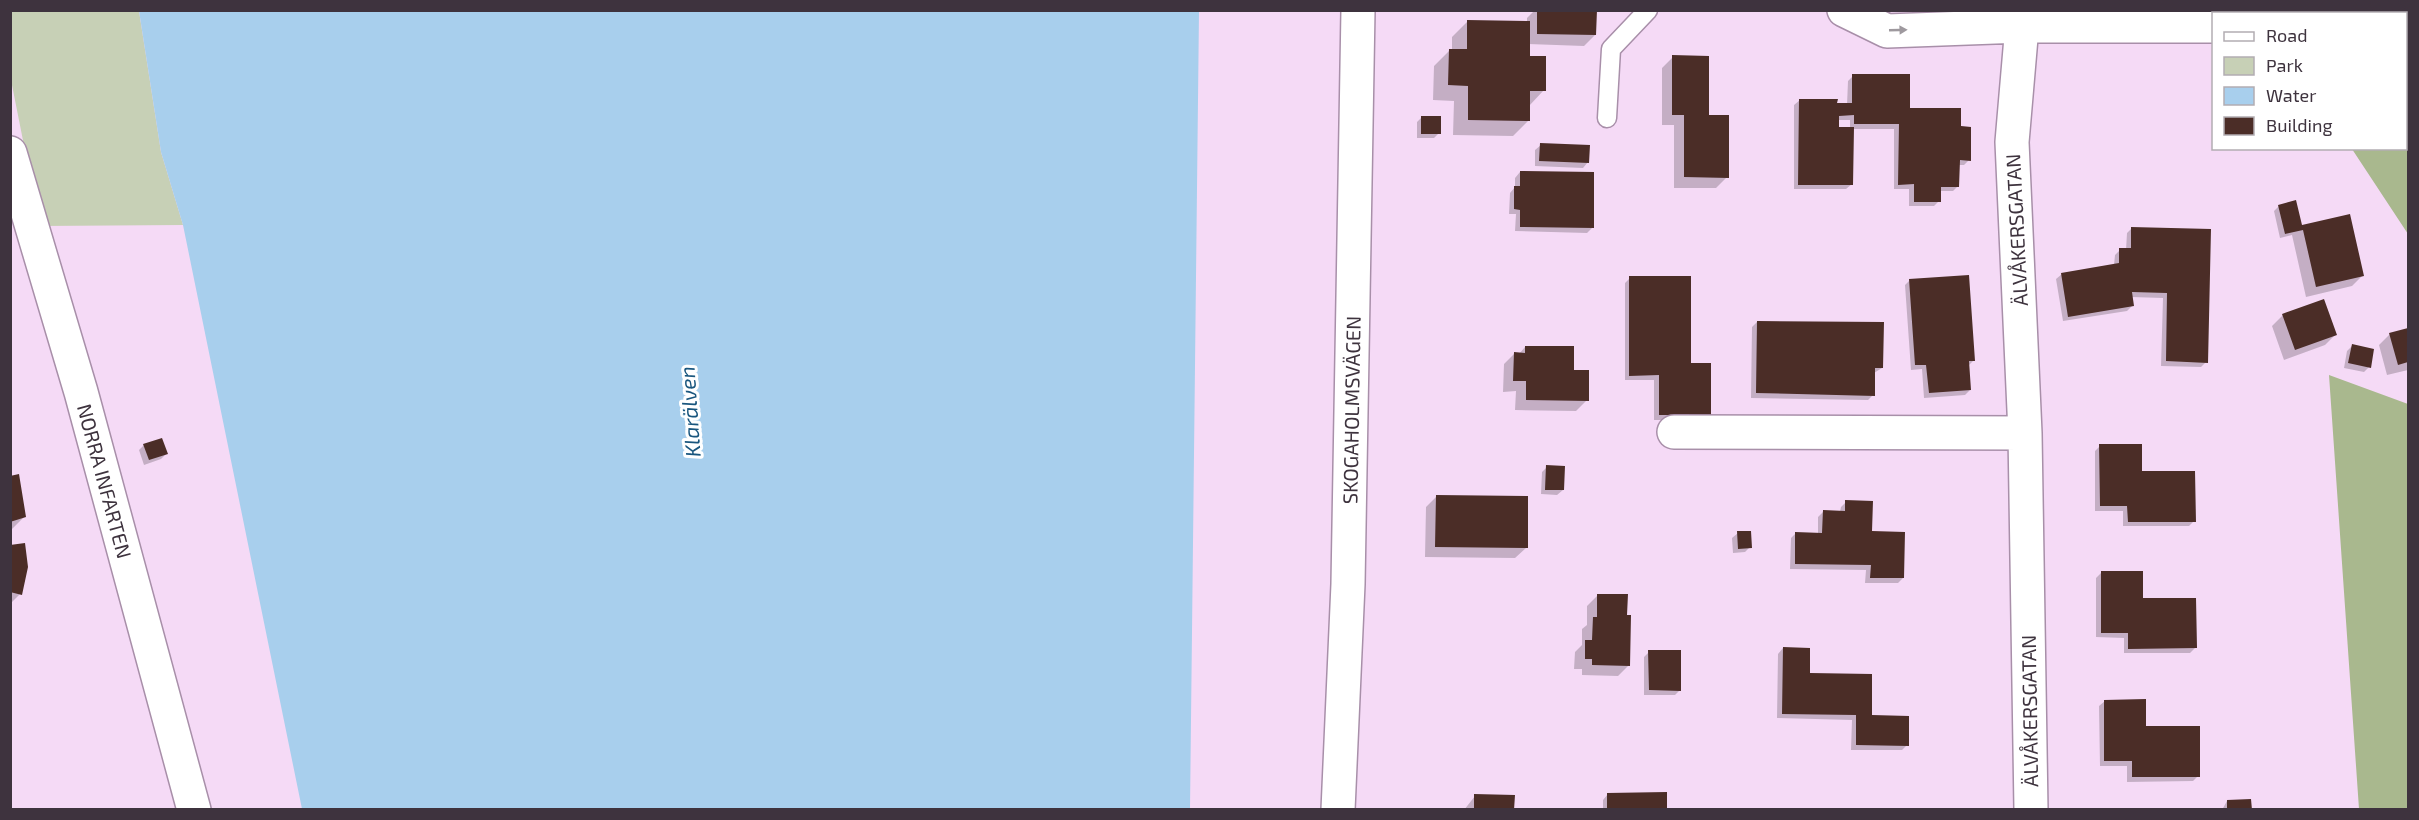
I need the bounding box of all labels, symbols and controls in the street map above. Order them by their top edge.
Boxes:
legend [2212,12,2407,150]
text: Road [2266,24,2307,46]
one-way arrow [1888,26,1907,35]
text: Park [2266,54,2303,76]
text: Water [2266,84,2316,106]
text: Building [2266,114,2333,136]
street label: ÄLVÅKERSGATAN [2000,153,2032,307]
street label: SKOGAHOLMSVÄGEN [1337,316,1365,504]
water label: Klarälven [673,366,705,458]
street label: NORRA INFARTEN [73,401,137,561]
street label: ÄLVÅKERSGATAN [2016,635,2042,787]

